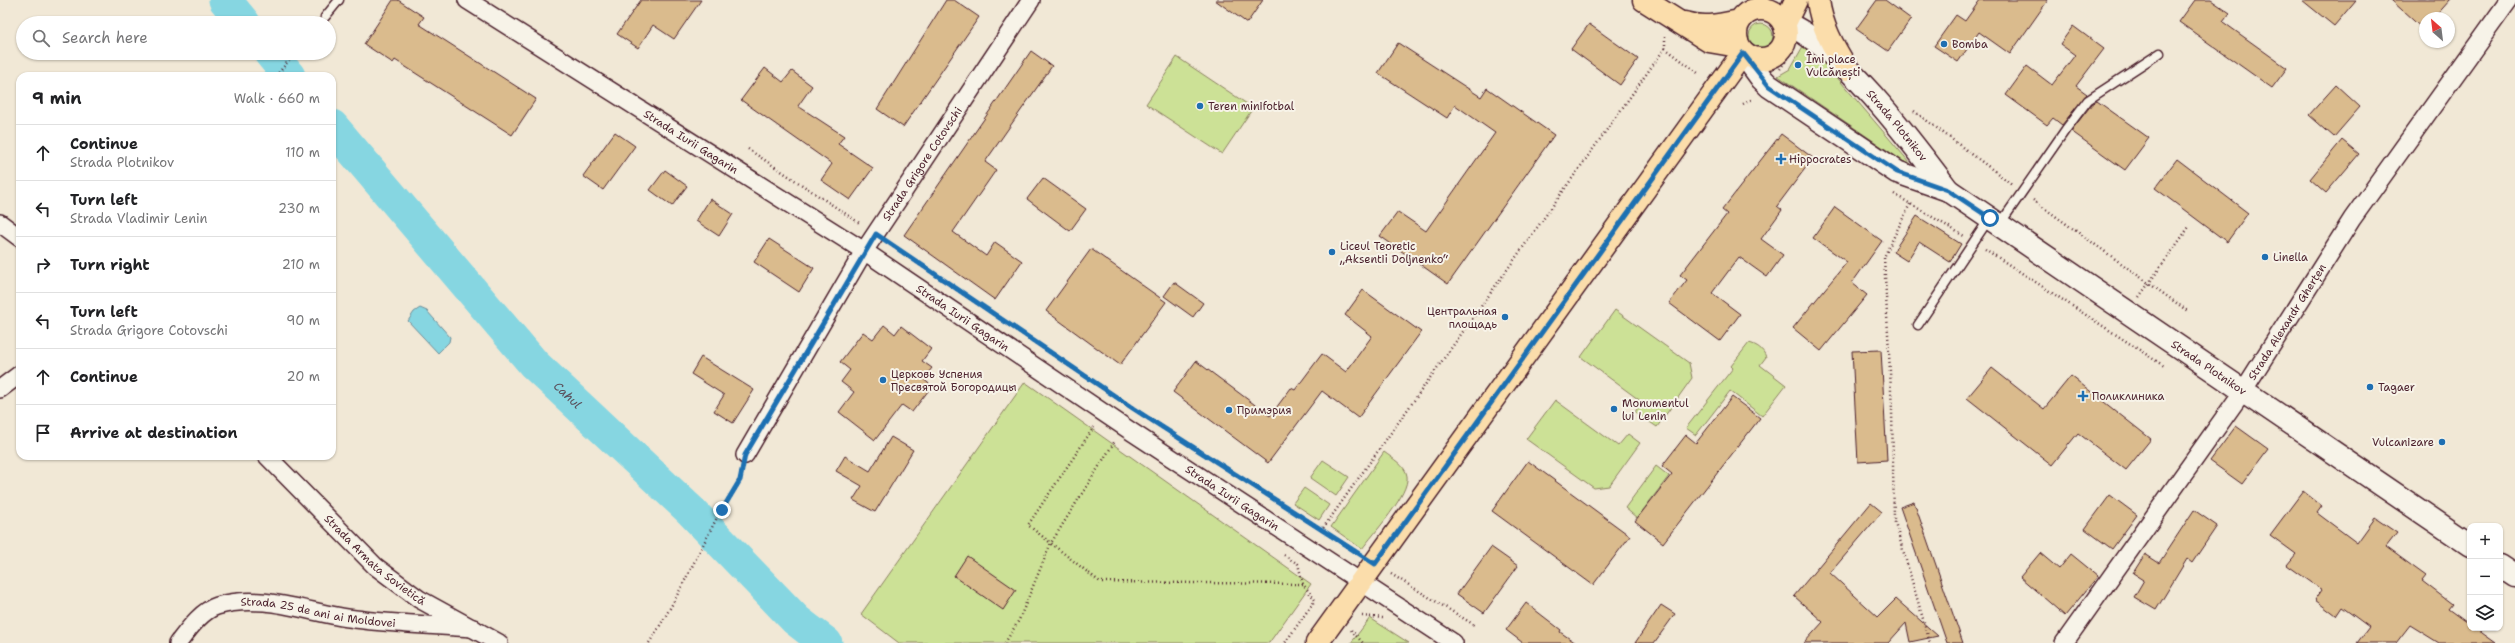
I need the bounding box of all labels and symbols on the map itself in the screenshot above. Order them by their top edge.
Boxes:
north arrow [2419,12,2455,48]
place label: Bomba [1952,37,1988,52]
marker: Bomba [1939,39,1949,49]
place label: Îmi place Vulcănești [1806,51,1860,80]
marker: Îmi place Vulcănești [1793,60,1803,70]
street label: Strada Plotnikov [1863,87,1931,165]
place label: Teren minifotbal [1208,99,1295,114]
marker: Teren minifotbal [1195,101,1205,111]
street label: Strada Grigore Cotovschi [879,104,966,224]
street label: Strada Iurii Gagarin [641,106,741,178]
place label: Hippocrates [1789,152,1852,167]
marker: Hippocrates [1776,154,1786,164]
route start [1981,209,1999,227]
place label: Liceul Teoretic „Aksentii Doljnenko“ [1339,239,1449,267]
marker: Liceul Teoretic „Aksentii Doljnenko“ [1327,247,1337,257]
place label: Linella [2273,250,2308,265]
marker: Linella [2260,252,2270,262]
street label: Strada Alexandr Gherțen [2245,261,2330,383]
street label: Strada Iurii Gagarin [913,281,1012,355]
place label: Центральная площадь [1427,304,1497,332]
marker: Центральная площадь [1500,312,1510,322]
street label: Strada Plotnikov [2168,337,2249,399]
place label: Церковь Успения Пресвятой Богородицы [891,367,1017,395]
marker: Церковь Успения Пресвятой Богородицы [878,375,888,385]
water label: Cahul [550,378,585,412]
place label: Tagaer [2378,380,2415,395]
marker: Tagaer [2365,382,2375,392]
place label: Поликлиника [2092,389,2165,404]
marker: Поликлиника [2077,390,2089,402]
place label: Monumentul lui Lenin [1622,396,1689,424]
place label: Примэрия [1237,403,1292,418]
marker: Monumentul lui Lenin [1609,404,1619,414]
marker: Примэрия [1224,405,1234,415]
place label: Vulcanizare [2372,435,2434,450]
marker: Vulcanizare [2437,437,2447,447]
street label: Strada Iurii Gagarin [1182,462,1282,535]
route end [713,501,731,519]
street label: Strada Armata Sovietică [321,511,428,609]
street label: Strada 25 de ani ai Moldovei [240,594,396,631]

